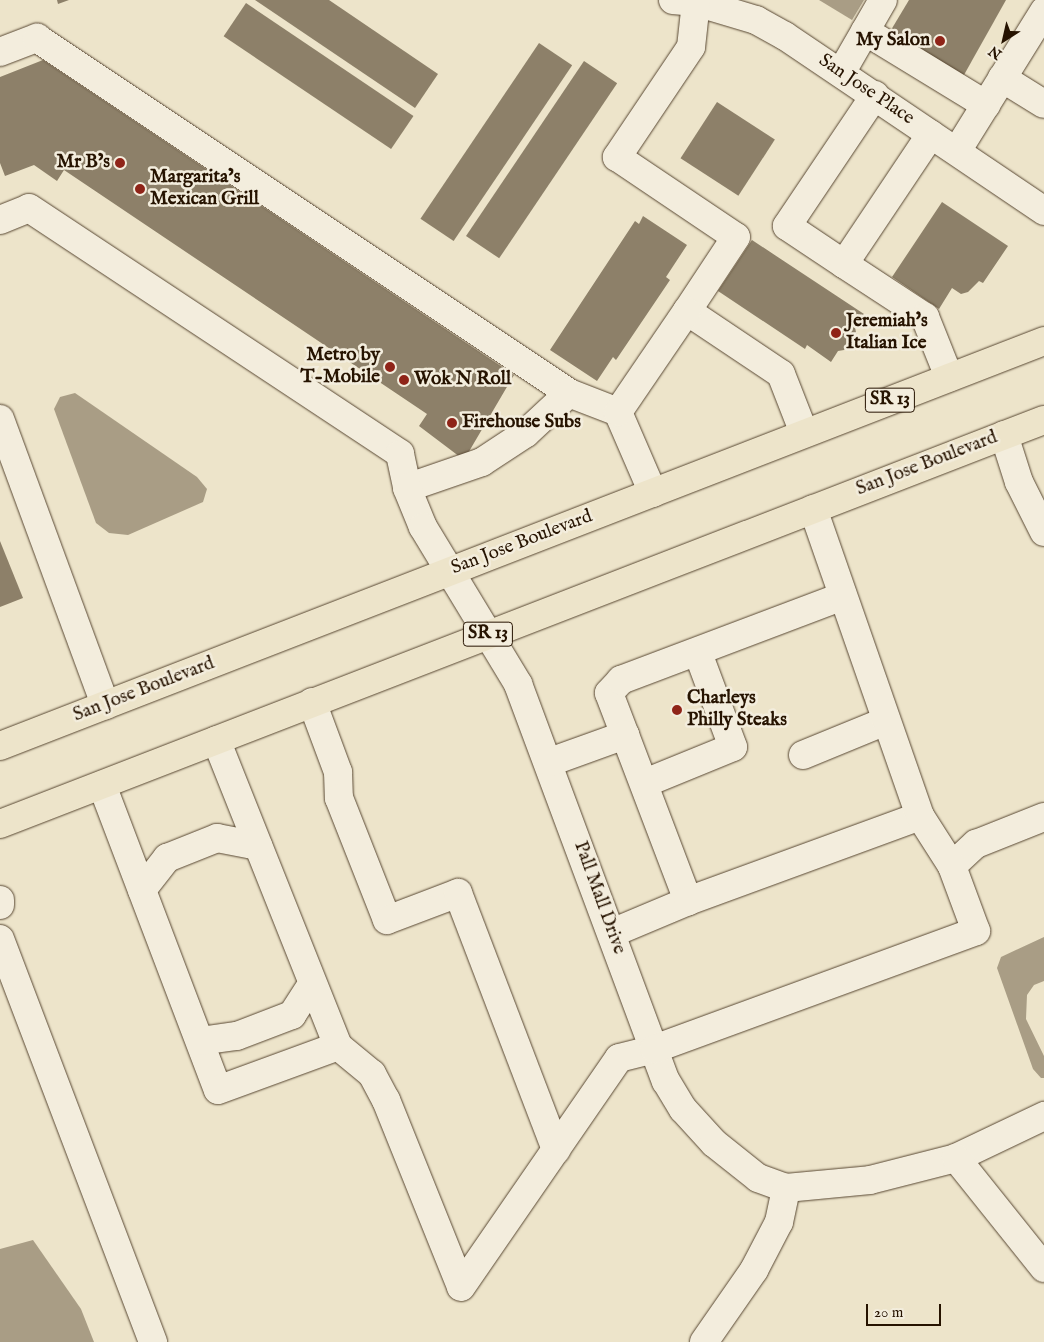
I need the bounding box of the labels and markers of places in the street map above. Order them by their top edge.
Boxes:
place label: My Salon [856,30,930,52]
marker: My Salon [934,35,946,47]
place label: Mr B’s [56,152,110,174]
marker: Mr B’s [114,157,126,169]
place label: Margarita’s Mexican Grill [150,167,259,211]
marker: Margarita’s Mexican Grill [134,183,146,195]
place label: Jeremiah's Italian Ice [846,311,928,355]
marker: Jeremiah's Italian Ice [830,327,842,339]
place label: Metro by T-Mobile [300,345,380,389]
marker: Metro by T-Mobile [384,361,396,373]
place label: Wok N Roll [414,369,511,391]
marker: Wok N Roll [398,374,410,386]
place label: Firehouse Subs [462,412,581,434]
marker: Firehouse Subs [446,417,458,429]
place label: Charleys Philly Steaks [687,688,787,732]
marker: Charleys Philly Steaks [671,704,683,716]

